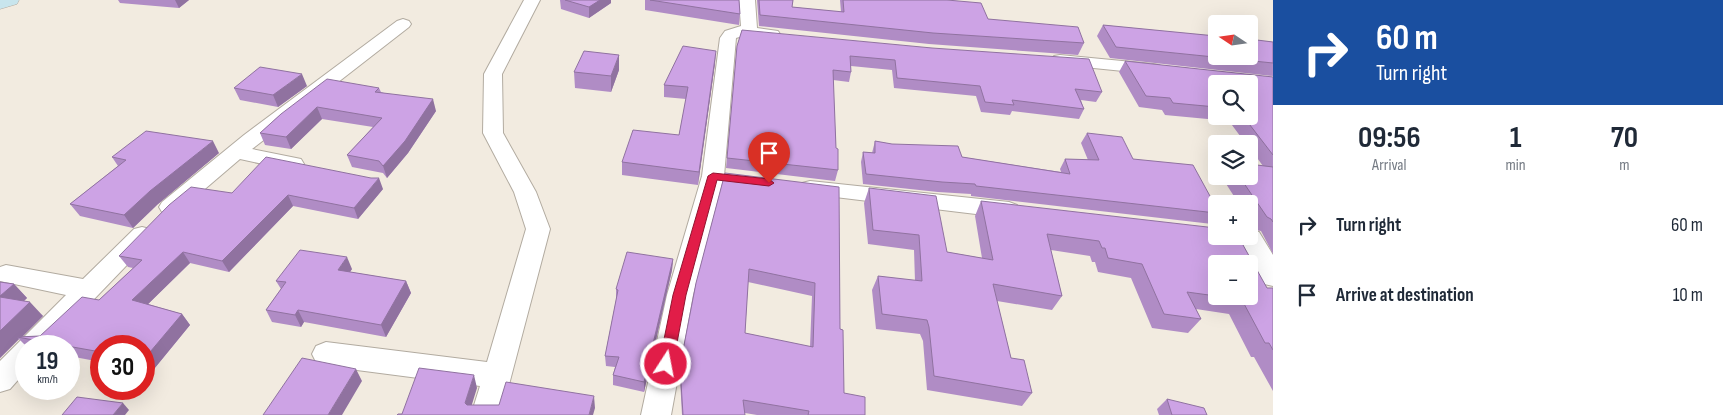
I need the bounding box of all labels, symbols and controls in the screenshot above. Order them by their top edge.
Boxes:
north arrow [1208,15,1258,65]
map controls [1208,15,1258,305]
text: 60 m [1376,17,1438,60]
icon: right [1293,20,1358,85]
text: Turn right [1376,60,1447,87]
button: search [1208,75,1258,125]
text: 09:56 [1358,120,1421,156]
text: 1 [1510,120,1522,156]
text: 70 [1611,120,1638,156]
pin [748,132,790,183]
button: layers [1208,135,1258,185]
icon: arrive [755,139,783,167]
text: Arrival [1372,156,1406,175]
text: min [1506,156,1526,175]
text: m [1619,156,1629,175]
button: + [1208,195,1258,245]
icon: right [1293,211,1321,239]
text: Turn right [1336,214,1401,237]
text: 60 m [1671,214,1703,237]
button: − [1208,255,1258,305]
icon: arrive [1293,281,1321,309]
text: Arrive at destination [1336,284,1474,307]
text: 10 m [1673,284,1703,307]
speed limit sign: 30 [90,335,155,400]
position arrow [639,337,691,389]
text: 19 [37,346,58,377]
text: km/h [37,372,58,387]

